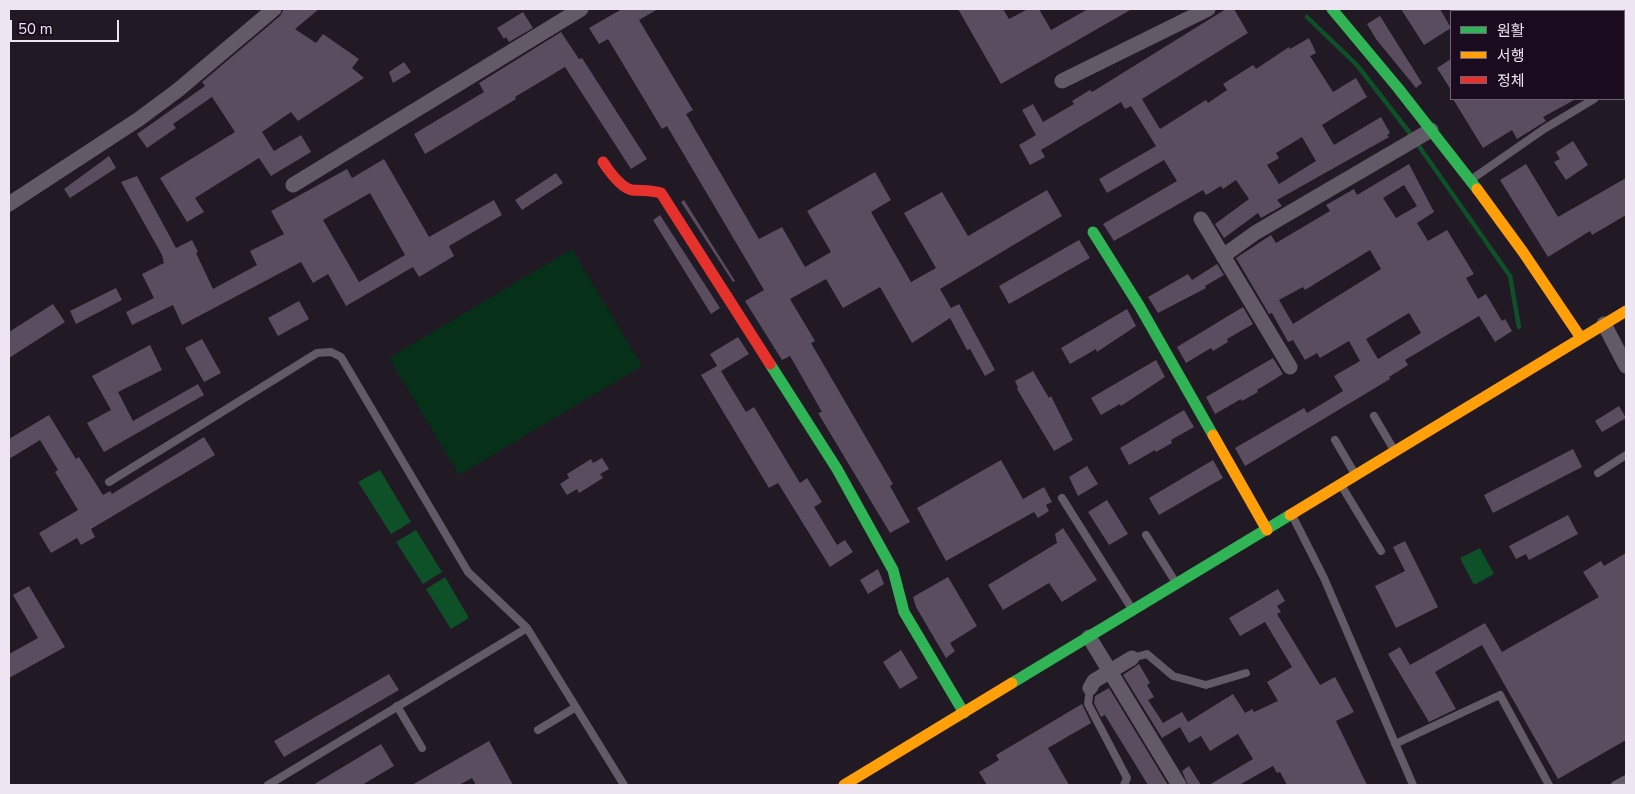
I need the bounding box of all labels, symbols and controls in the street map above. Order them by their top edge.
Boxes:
scale bar [12,10,121,42]
legend [1450,10,1625,100]
text: 50 m [18,19,53,39]
text: 원활 [1497,21,1525,41]
text: 서행 [1497,46,1525,66]
text: 정체 [1497,71,1525,91]

